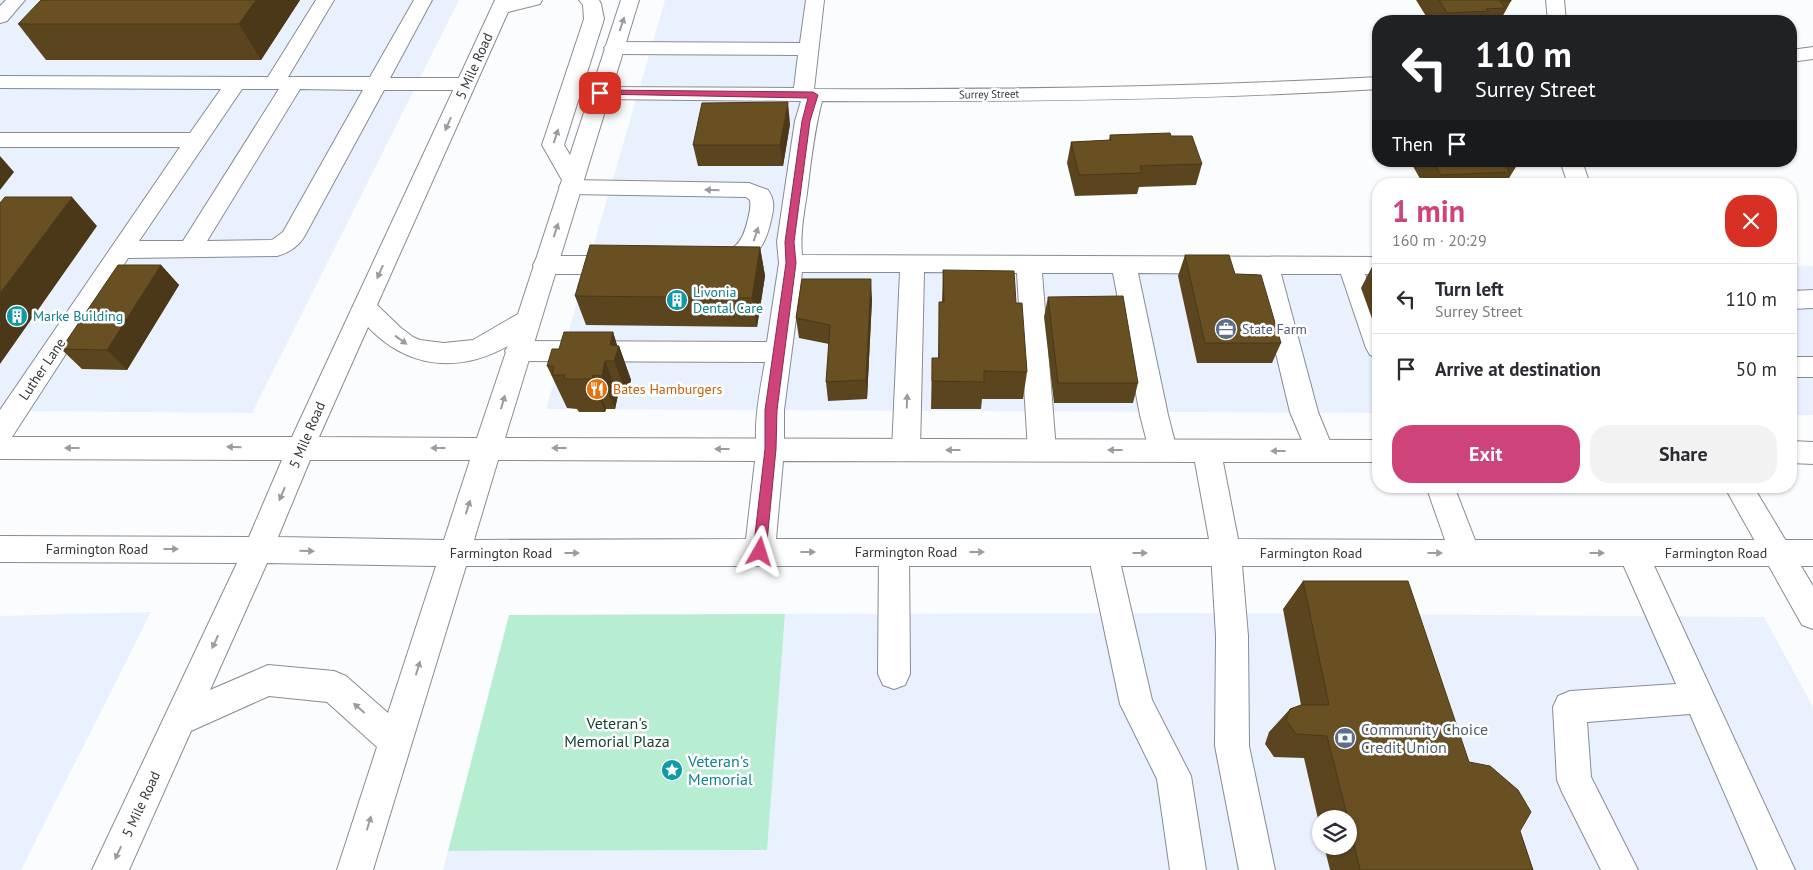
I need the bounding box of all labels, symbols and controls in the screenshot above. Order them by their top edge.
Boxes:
one-way arrow [619,16,627,31]
street label: 5 Mile Road [451,30,497,102]
text: 110 m [1475,31,1572,77]
icon: left [1392,35,1457,100]
pin [579,72,621,114]
text: Surrey Street [1475,75,1596,103]
icon: arrive [586,79,614,107]
street label: Surrey Street [959,86,1020,102]
one-way arrow [443,117,451,131]
one-way arrow [552,128,560,143]
icon: arrive [1443,130,1471,158]
text: Then [1392,132,1433,156]
one-way arrow [703,185,719,193]
text: 1 min [1392,191,1465,230]
button: close [1725,195,1777,247]
one-way arrow [553,223,561,238]
one-way arrow [752,226,760,241]
text: 160 m · 20:29 [1392,230,1487,250]
one-way arrow [376,265,384,279]
text: Turn left [1435,277,1504,301]
place label: Livonia Dental Care [693,283,763,317]
icon: left [1392,285,1420,313]
text: 110 m [1725,287,1777,311]
building icon: Livonia Dental Care [665,288,689,312]
text: Surrey Street [1435,301,1523,321]
building icon: Marke Building [5,304,29,328]
place label: Marke Building [33,307,123,325]
office icon: State Farm [1214,317,1238,341]
place label: State Farm [1242,320,1307,338]
street label: Luther Lane [15,334,69,404]
one-way arrow [394,335,408,345]
icon: arrive [1392,355,1420,383]
text: Arrive at destination [1435,357,1601,381]
text: 50 m [1736,357,1777,381]
restaurant icon: Bates Hamburgers [585,377,609,401]
place label: Bates Hamburgers [613,380,722,398]
one-way arrow [903,393,911,409]
one-way arrow [500,395,508,410]
street label: 5 Mile Road [285,399,329,471]
button: Exit [1392,425,1580,483]
button: Share [1590,425,1777,483]
one-way arrow [226,443,242,451]
one-way arrow [63,444,79,452]
one-way arrow [430,444,446,452]
one-way arrow [551,444,567,452]
one-way arrow [713,445,729,453]
one-way arrow [944,446,960,454]
one-way arrow [1107,446,1123,454]
one-way arrow [1269,447,1285,455]
one-way arrow [277,487,285,501]
one-way arrow [465,499,473,514]
position arrow [733,525,785,577]
street label: Farmington Road [46,540,148,558]
street label: Farmington Road [855,543,957,561]
street label: Farmington Road [450,544,552,562]
street label: Farmington Road [1260,544,1362,562]
street label: Farmington Road [1665,544,1767,562]
one-way arrow [163,545,179,553]
one-way arrow [299,547,315,555]
one-way arrow [801,548,817,556]
one-way arrow [970,548,986,556]
one-way arrow [564,549,580,557]
one-way arrow [1132,549,1148,557]
one-way arrow [1427,549,1443,557]
one-way arrow [1589,549,1605,557]
one-way arrow [211,635,219,649]
one-way arrow [415,661,422,676]
one-way arrow [352,703,365,714]
park label: Veteran's Memorial Plaza [564,713,670,751]
place label: Community Choice Credit Union [1361,719,1488,757]
bank icon: Community Choice Credit Union [1333,726,1357,750]
place label: Veteran's Memorial [687,751,753,789]
place icon: Veteran's Memorial [660,758,684,782]
street label: 5 Mile Road [118,768,164,840]
map controls [1312,810,1357,855]
button: layers [1312,810,1357,855]
one-way arrow [366,816,374,831]
one-way arrow [114,846,122,860]

